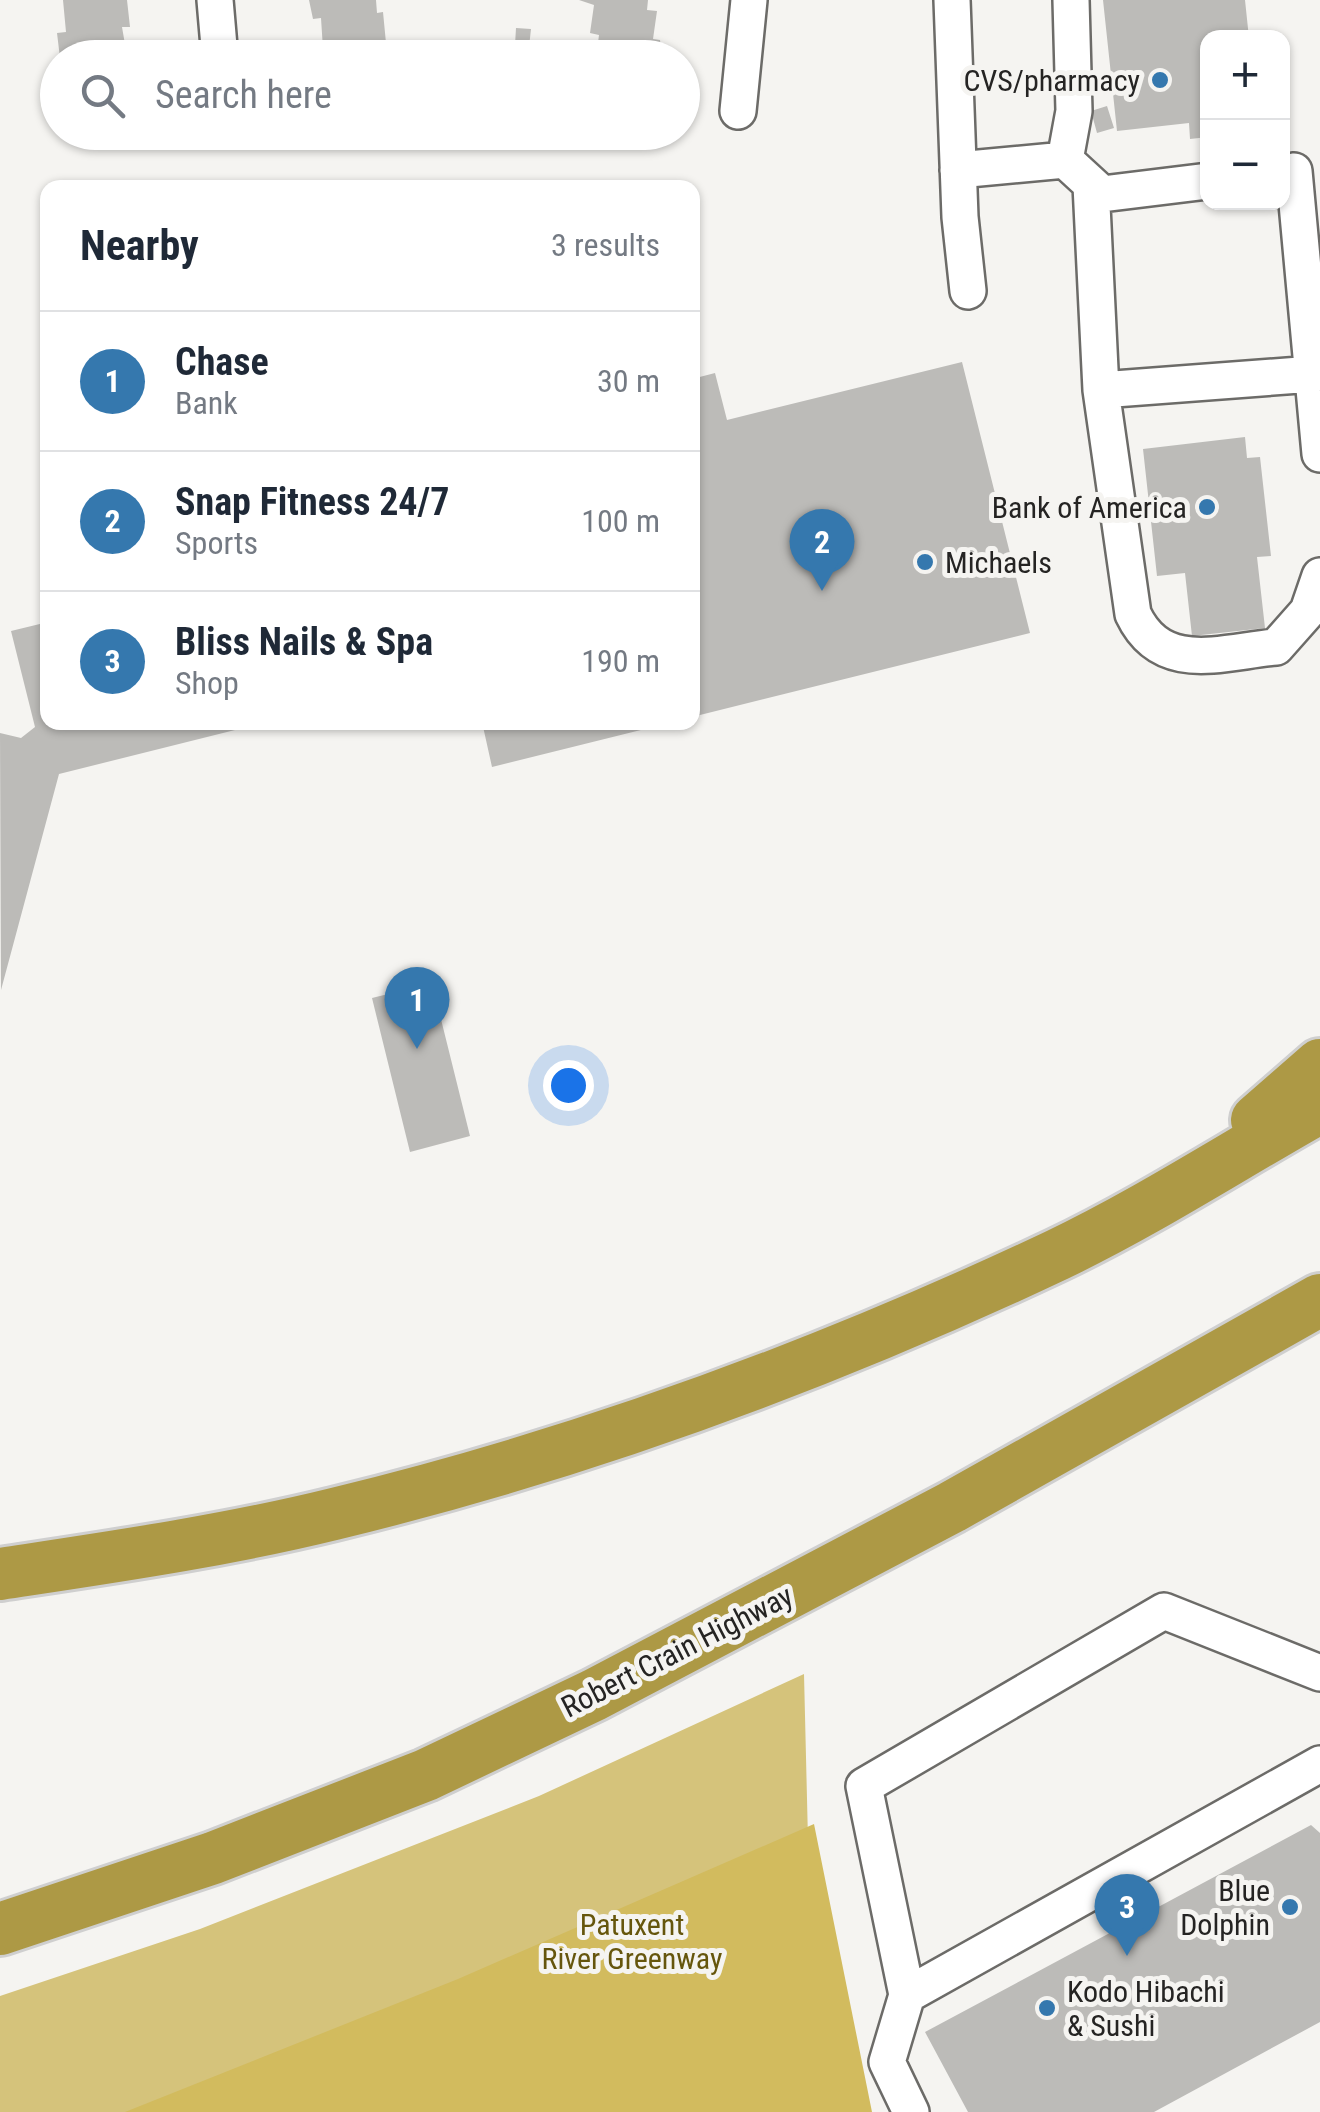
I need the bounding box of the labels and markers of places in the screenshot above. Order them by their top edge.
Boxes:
place label: CVS/pharmacy [963,63,1140,98]
marker: CVS/pharmacy [1149,69,1171,91]
place label: Bank of America [992,490,1187,525]
marker: Bank of America [1196,496,1218,518]
pin: 2 [790,508,854,591]
place label: Michaels [945,545,1052,580]
marker: Michaels [914,551,936,573]
pin: 1 [384,966,450,1049]
place label: Blue Dolphin [1180,1873,1270,1942]
pin: 3 [1094,1874,1160,1956]
marker: Blue Dolphin [1279,1896,1301,1918]
place label: Kodo Hibachi & Sushi [1067,1974,1225,2043]
marker: Kodo Hibachi & Sushi [1036,1997,1058,2019]

